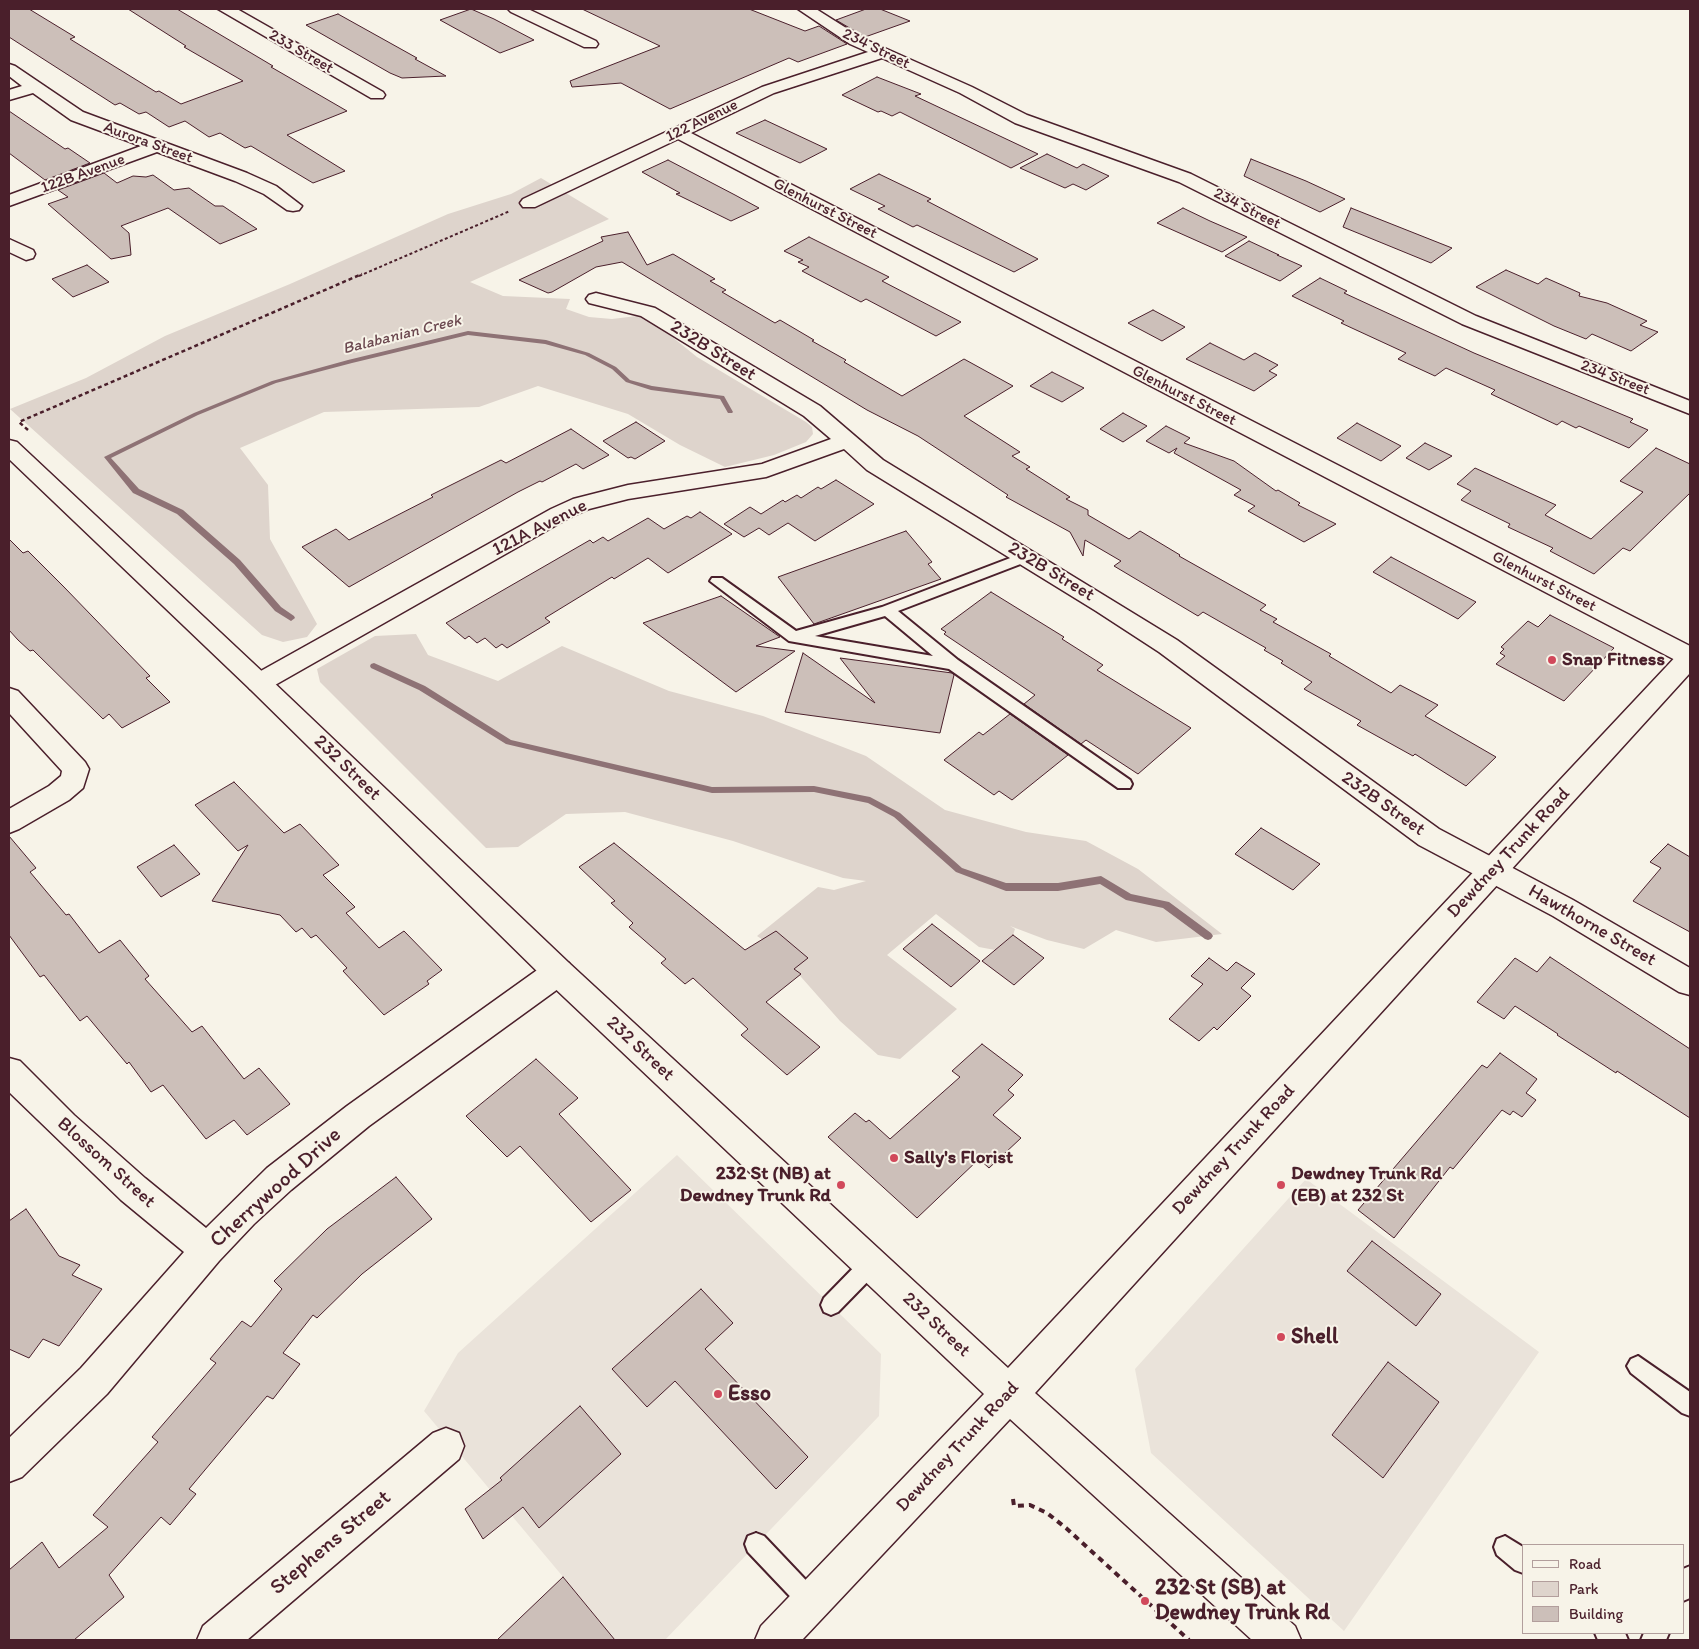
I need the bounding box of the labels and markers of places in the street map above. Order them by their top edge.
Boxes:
place label: Snap Fitness [1562,649,1665,671]
marker: Snap Fitness [1546,654,1558,666]
place label: Sally's Florist [904,1147,1013,1169]
marker: Sally's Florist [888,1152,900,1164]
place label: 232 St (NB) at Dewdney Trunk Rd [680,1163,831,1207]
place label: Dewdney Trunk Rd (EB) at 232 St [1291,1163,1442,1207]
marker: 232 St (NB) at Dewdney Trunk Rd [835,1179,847,1191]
marker: Dewdney Trunk Rd (EB) at 232 St [1275,1179,1287,1191]
place label: Shell [1291,1324,1338,1350]
marker: Shell [1275,1331,1287,1343]
place label: Esso [728,1381,771,1407]
marker: Esso [712,1388,724,1400]
place label: 232 St (SB) at Dewdney Trunk Rd [1155,1575,1330,1626]
marker: 232 St (SB) at Dewdney Trunk Rd [1139,1595,1151,1607]

